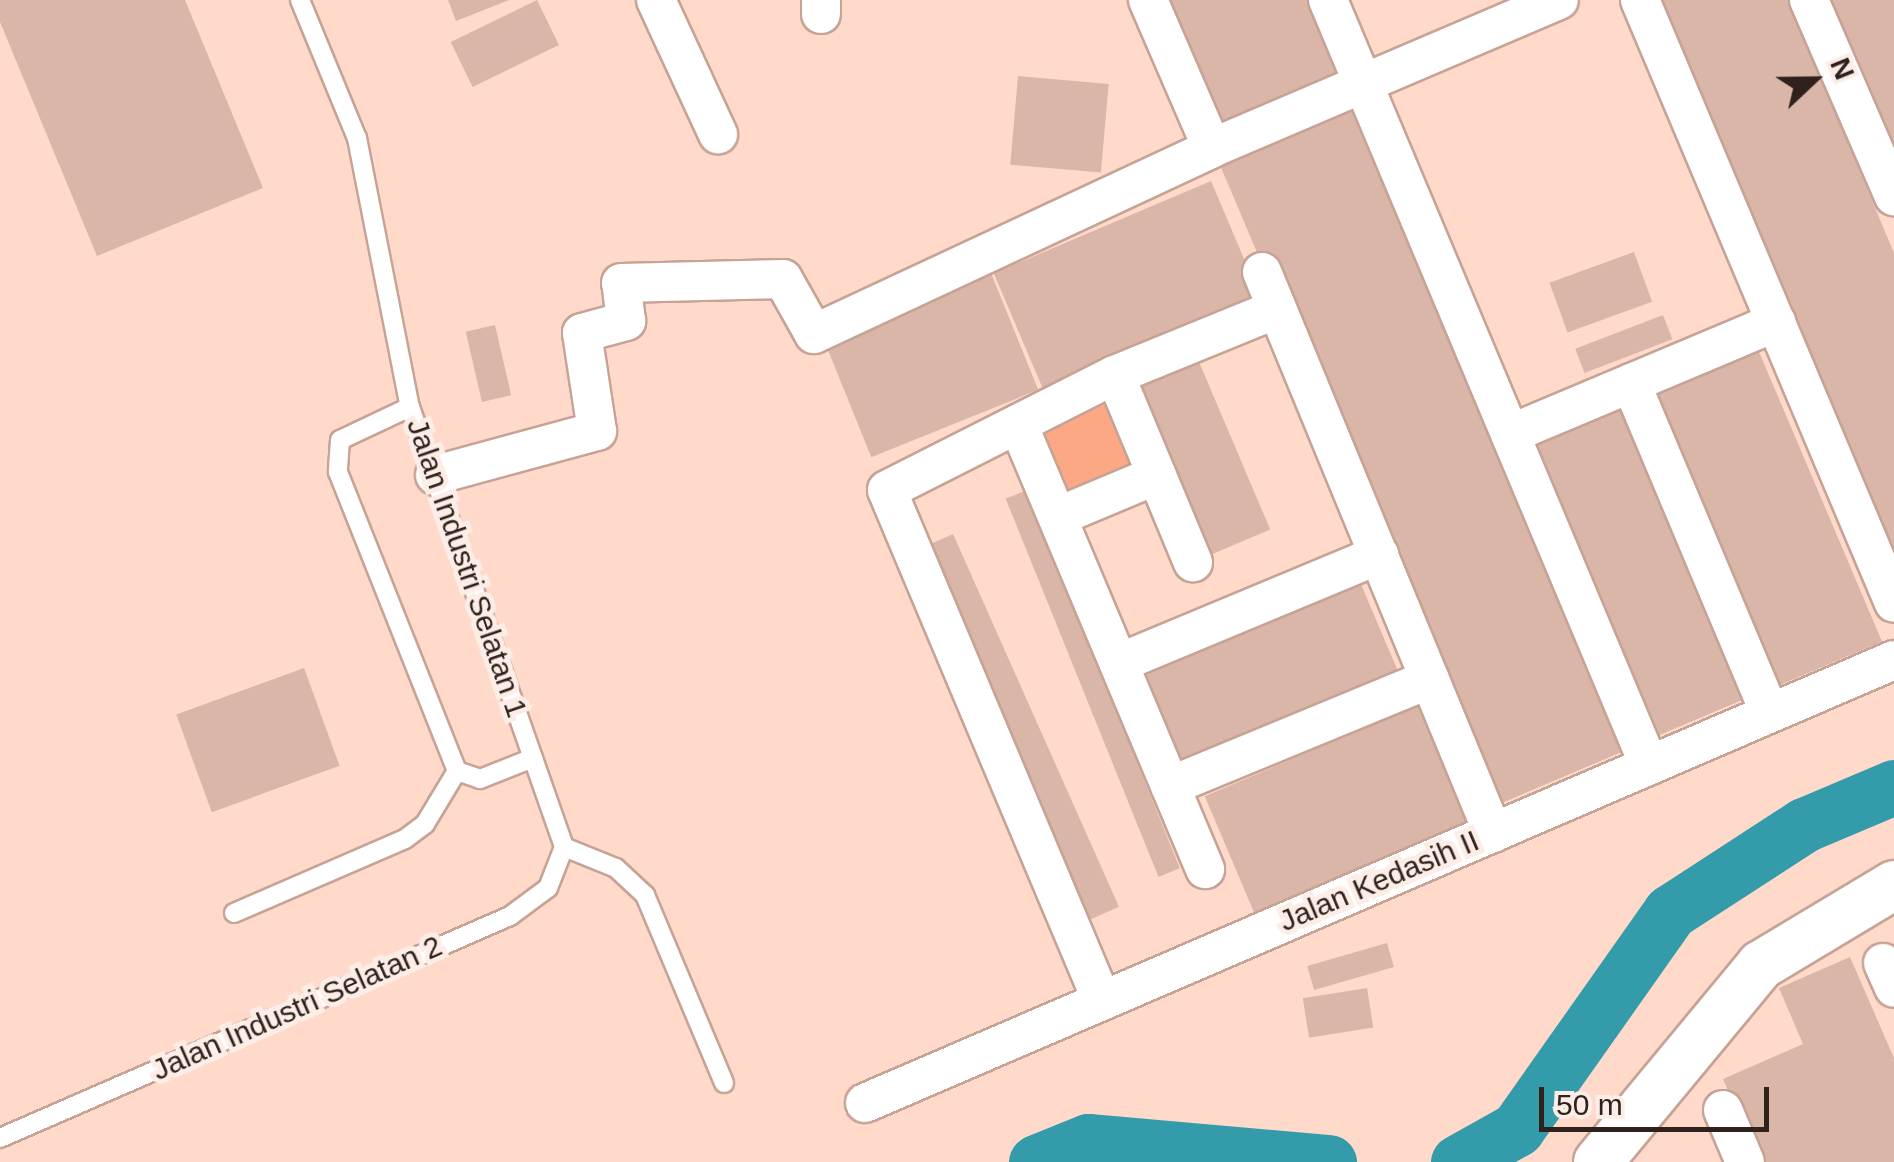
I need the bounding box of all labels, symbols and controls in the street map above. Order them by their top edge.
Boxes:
north arrow [1764,30,1864,130]
text: N [1824,53,1860,84]
street label: Jalan Industri Selatan 1 [399,414,535,722]
street label: Jalan Kedasih II [1274,823,1484,939]
street label: Jalan Industri Selatan 2 [146,928,448,1088]
scale bar [1544,1067,1774,1129]
text: 50 m [1556,1088,1623,1121]

